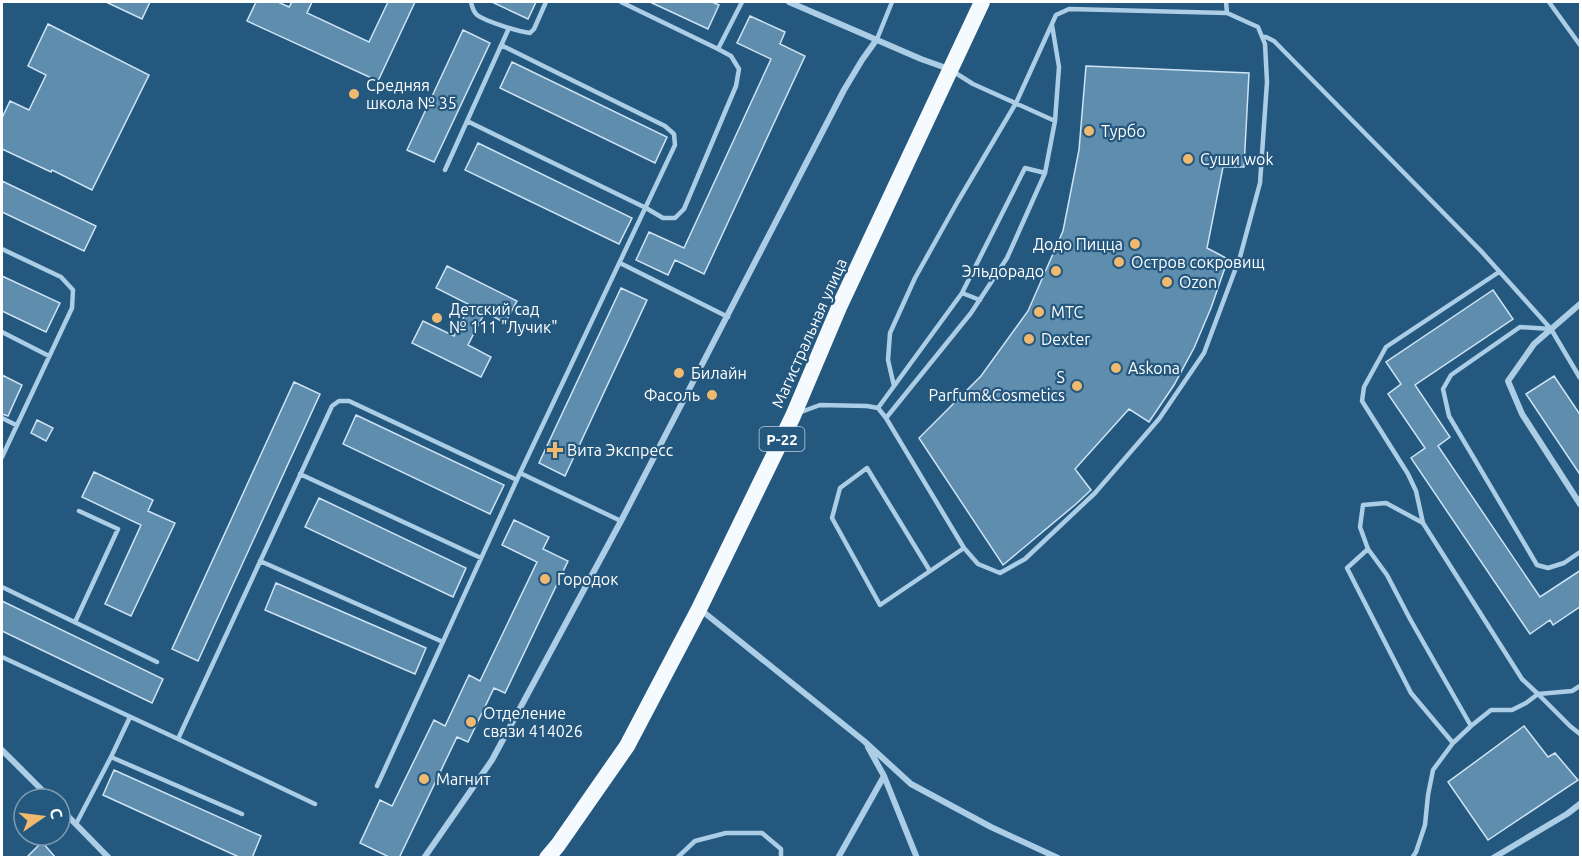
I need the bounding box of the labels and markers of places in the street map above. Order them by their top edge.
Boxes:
place label: Средняя школа № 35 [366,76,457,112]
marker: Средняя школа № 35 [347,87,361,101]
place label: Турбо [1101,122,1146,140]
marker: Турбо [1082,124,1096,138]
place label: Суши wok [1200,150,1273,168]
marker: Суши wok [1181,152,1195,166]
place label: Додо Пицца [1033,235,1123,253]
marker: Додо Пицца [1128,237,1142,251]
place label: Остров сокровищ [1131,253,1265,271]
marker: Остров сокровищ [1112,255,1126,269]
place label: Эльдорадо [962,262,1044,280]
marker: Эльдорадо [1049,264,1063,278]
place label: Ozon [1179,273,1217,291]
marker: Ozon [1160,275,1174,289]
place label: Детский сад № 111 "Лучик" [449,300,558,336]
place label: МТС [1051,303,1084,321]
marker: МТС [1032,305,1046,319]
marker: Детский сад № 111 "Лучик" [430,311,444,325]
place label: Dexter [1041,330,1090,348]
marker: Dexter [1022,332,1036,346]
place label: Askona [1128,359,1180,377]
marker: Askona [1109,361,1123,375]
place label: Билайн [691,364,747,382]
marker: Билайн [672,366,686,380]
place label: S Parfum&Cosmetics [928,368,1065,404]
marker: S Parfum&Cosmetics [1070,379,1084,393]
place label: Фасоль [644,386,700,404]
marker: Фасоль [705,388,719,402]
place label: Вита Экспресс [567,441,674,459]
marker: Вита Экспресс [548,443,562,457]
place label: Городок [557,570,618,588]
marker: Городок [538,572,552,586]
place label: Отделение связи 414026 [483,704,583,740]
marker: Отделение связи 414026 [464,715,478,729]
place label: Магнит [436,770,491,788]
marker: Магнит [417,772,431,786]

